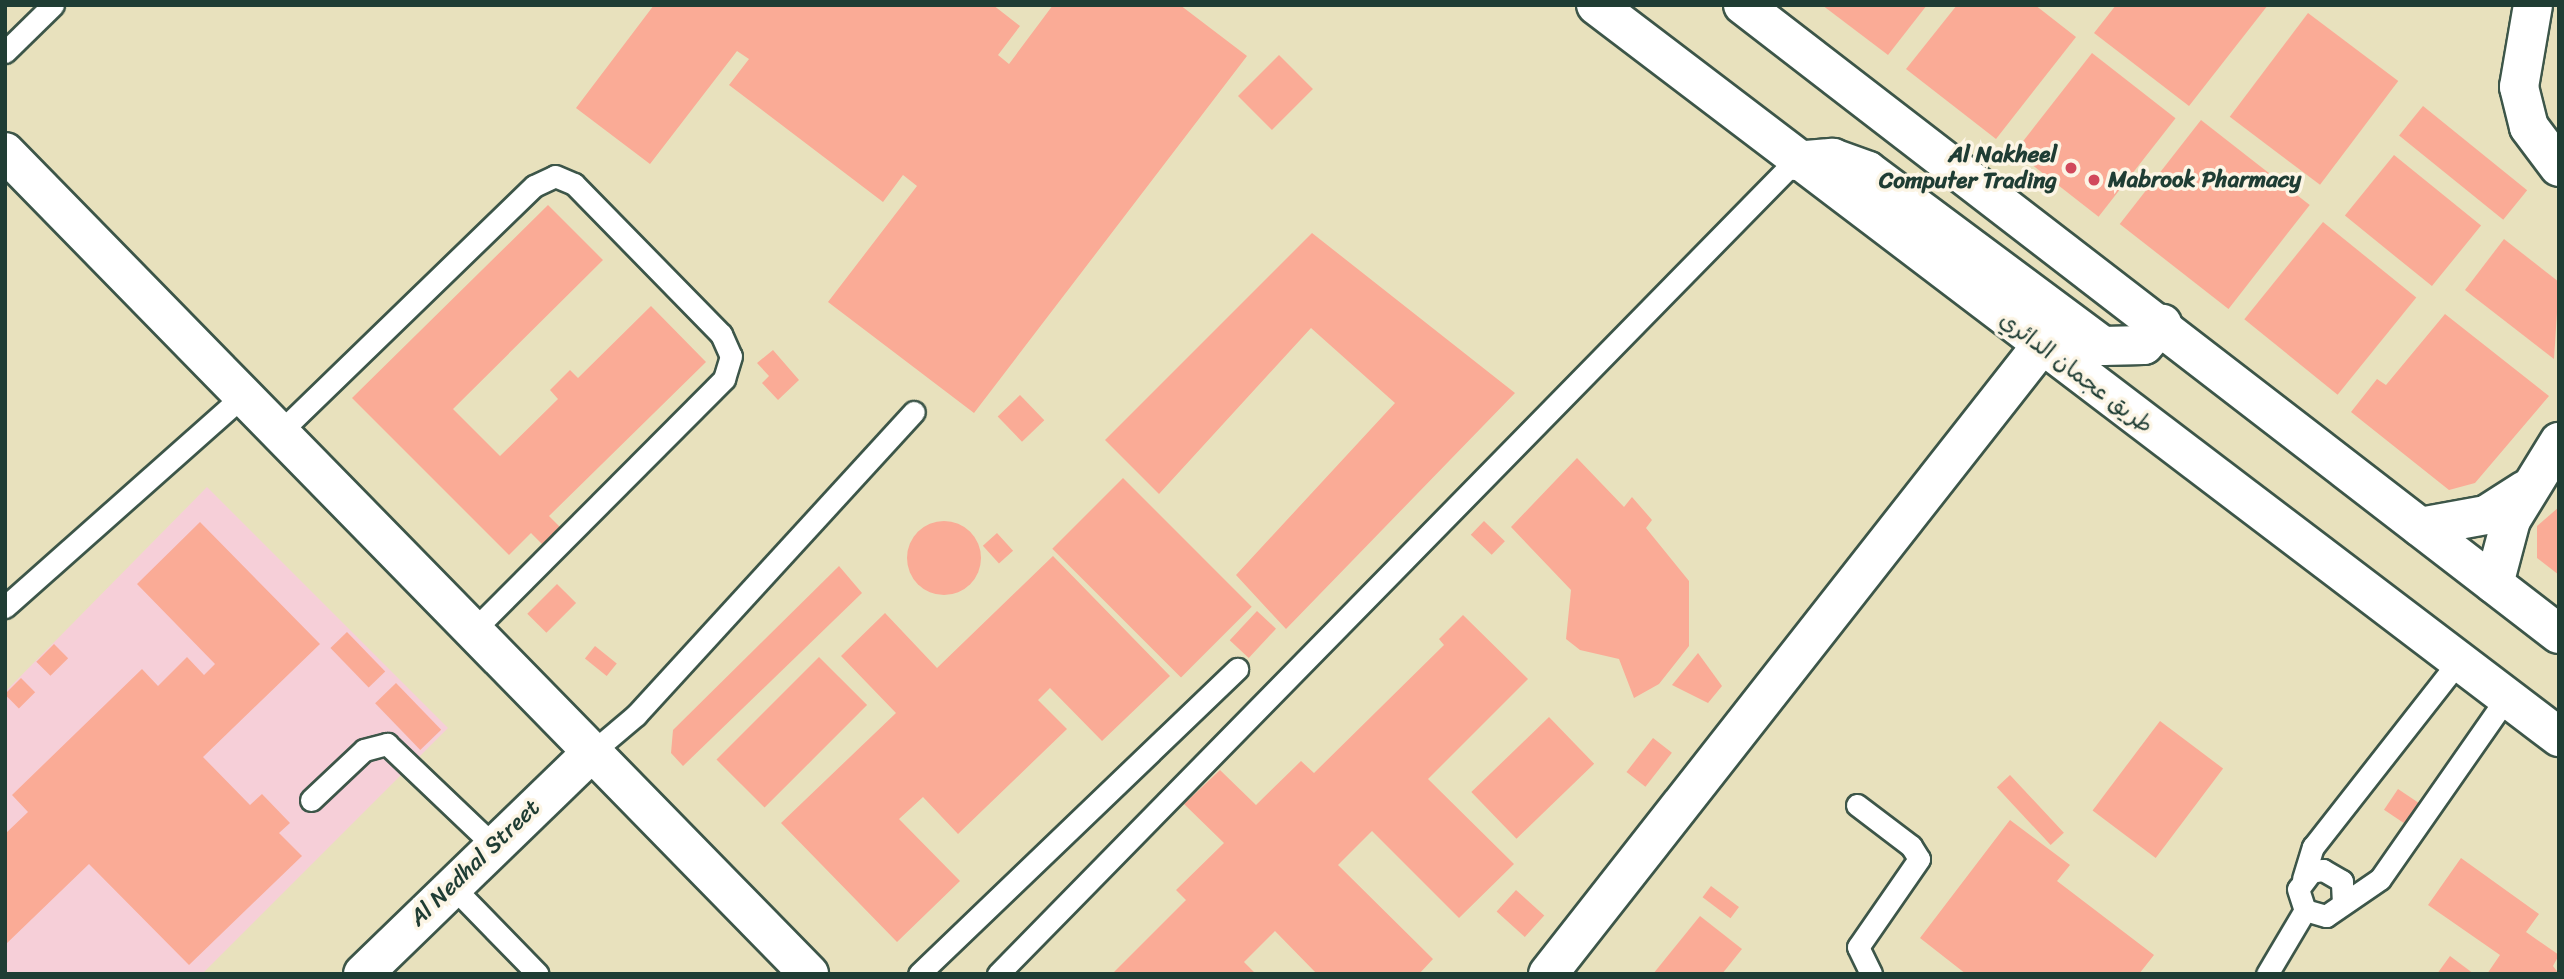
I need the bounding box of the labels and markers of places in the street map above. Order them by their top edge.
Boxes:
place label: Al Nakheel Computer Trading [1879,141,2057,195]
marker: Al Nakheel Computer Trading [2063,160,2079,176]
place label: Mabrook Pharmacy [2108,166,2301,194]
marker: Mabrook Pharmacy [2086,172,2102,188]

